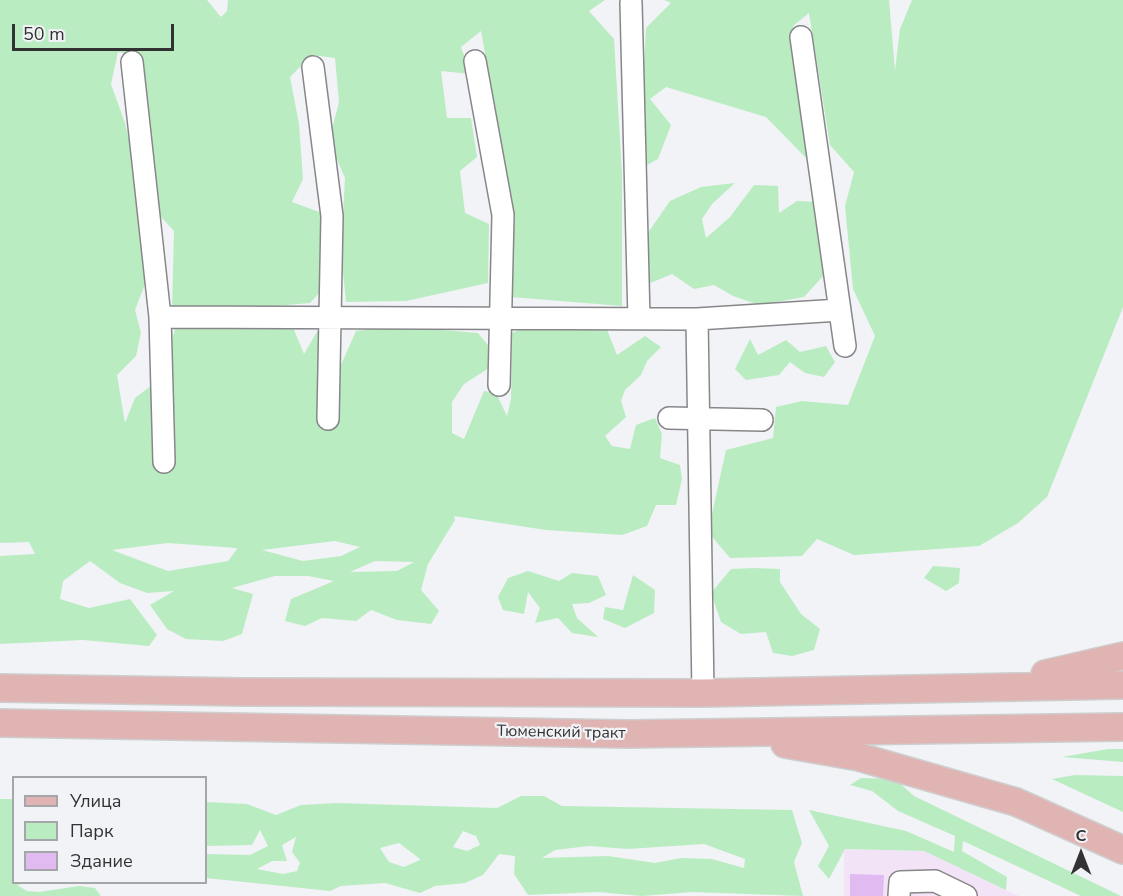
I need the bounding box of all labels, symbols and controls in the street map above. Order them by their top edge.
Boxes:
scale bar [15,12,177,50]
text: 50 m [23,22,65,46]
street label: Тюменский тракт [496,722,626,744]
legend [12,776,207,884]
text: Улица [70,789,121,813]
text: Парк [70,819,113,843]
north arrow [1051,824,1111,884]
text: С [1076,825,1086,847]
text: Здание [70,849,133,873]

